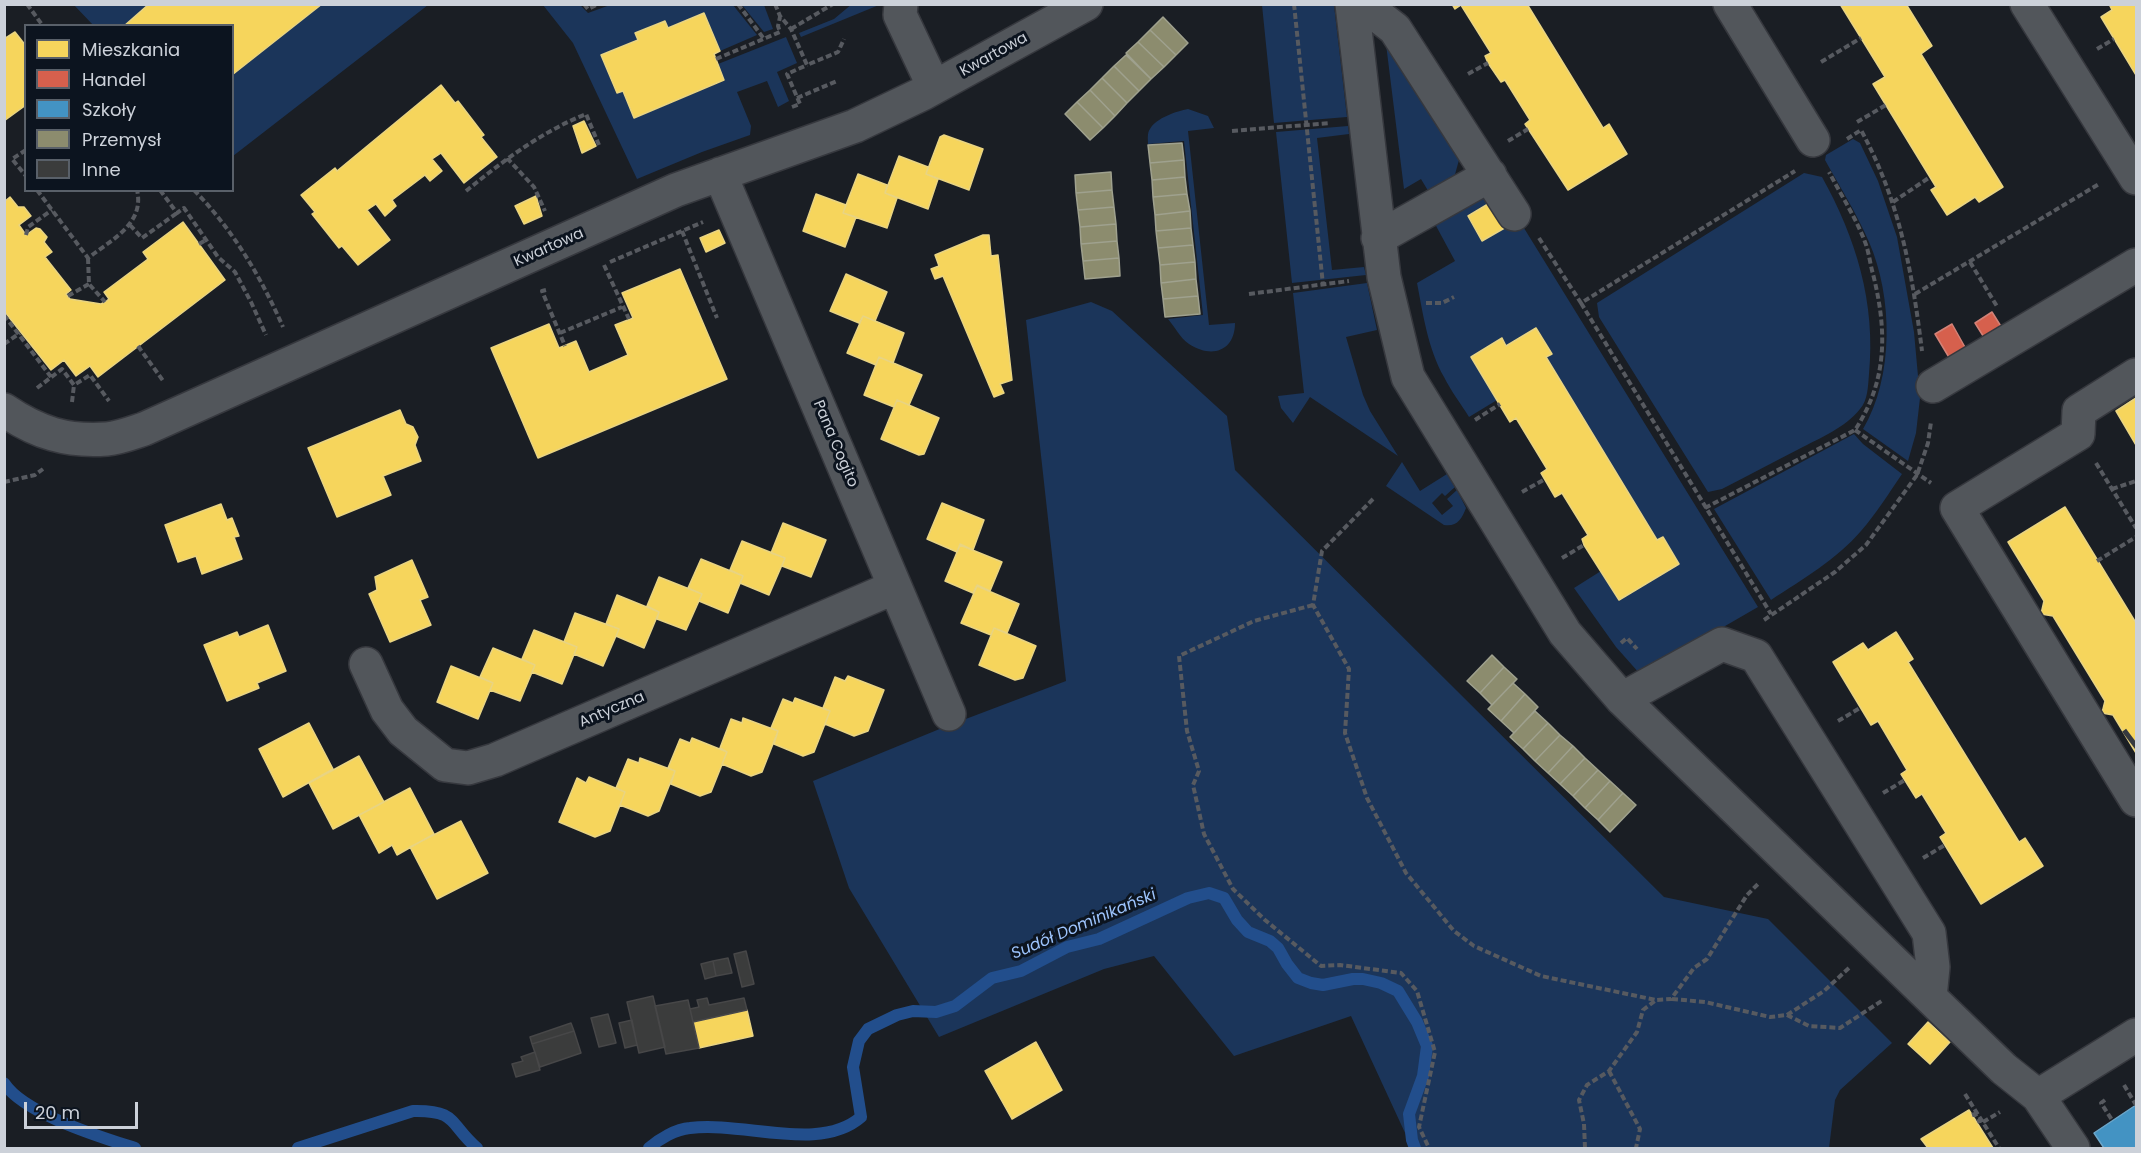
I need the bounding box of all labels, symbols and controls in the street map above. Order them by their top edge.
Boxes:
legend [24,24,234,192]
street label: Kwartowa [957,29,1031,81]
text: Mieszkania [82,37,180,62]
text: Handel [82,67,146,92]
text: Szkoły [82,97,136,122]
text: Przemysł [82,127,161,152]
text: Inne [82,157,121,182]
street label: Kwartowa [511,225,587,271]
street label: Pana Cogito [809,398,861,490]
street label: Antyczna [577,688,647,732]
water label: Sudół Dominikański [1009,886,1159,964]
scale bar [27,1090,141,1128]
text: 20 m [35,1100,80,1125]

